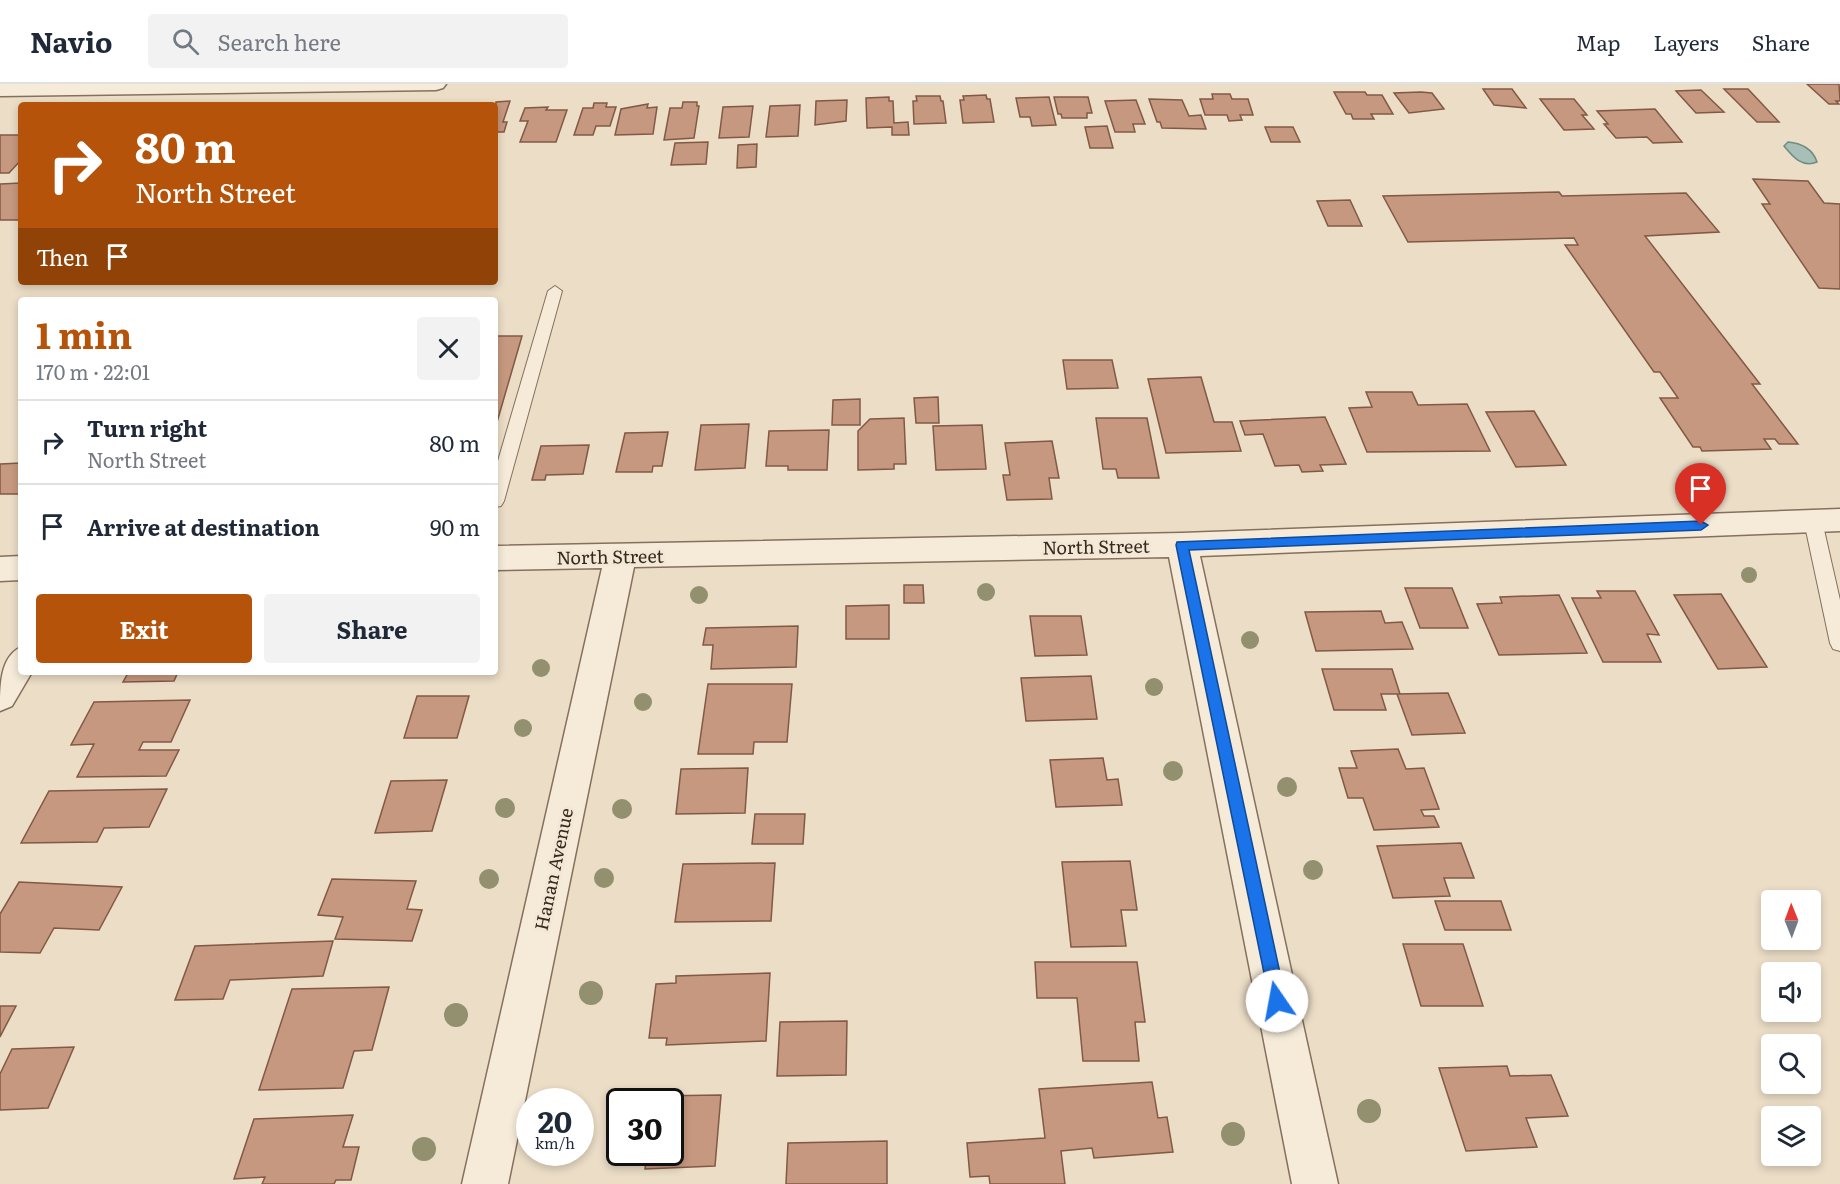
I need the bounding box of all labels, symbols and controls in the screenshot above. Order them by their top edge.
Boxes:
search box [148,14,568,68]
text: Navio [30,20,112,62]
icon: search [169,25,202,58]
text: Search here [217,25,341,58]
text: Map [1576,26,1621,57]
text: Layers [1654,26,1719,57]
text: Share [1752,26,1810,57]
text: 80 m [135,114,236,176]
icon: right [36,126,114,204]
text: North Street [135,171,296,211]
text: Then [36,240,89,273]
icon: arrive [101,240,134,273]
text: 1 min [36,307,132,360]
button: close [417,317,480,380]
text: 170 m · 22:01 [36,356,150,386]
text: Turn right [87,411,207,444]
icon: right [36,426,69,459]
text: 80 m [429,426,480,459]
text: North Street [87,444,206,474]
pin [1675,463,1726,525]
icon: arrive [1684,472,1717,505]
icon: arrive [36,510,69,543]
text: Arrive at destination [87,510,320,543]
text: 90 m [430,510,480,543]
street label: North Street [1042,532,1151,560]
street label: North Street [556,542,665,570]
button: Exit [36,594,252,663]
button: Share [264,594,480,663]
street label: Hanan Avenue [527,805,579,933]
north arrow [1761,890,1821,950]
map controls [1761,890,1821,1166]
button: sound [1761,962,1821,1022]
position arrow [1245,969,1309,1033]
button: search [1761,1034,1821,1094]
speed limit sign: 30 [606,1088,684,1166]
text: 20 [538,1098,572,1142]
button: layers [1761,1106,1821,1166]
text: km/h [535,1131,575,1154]

